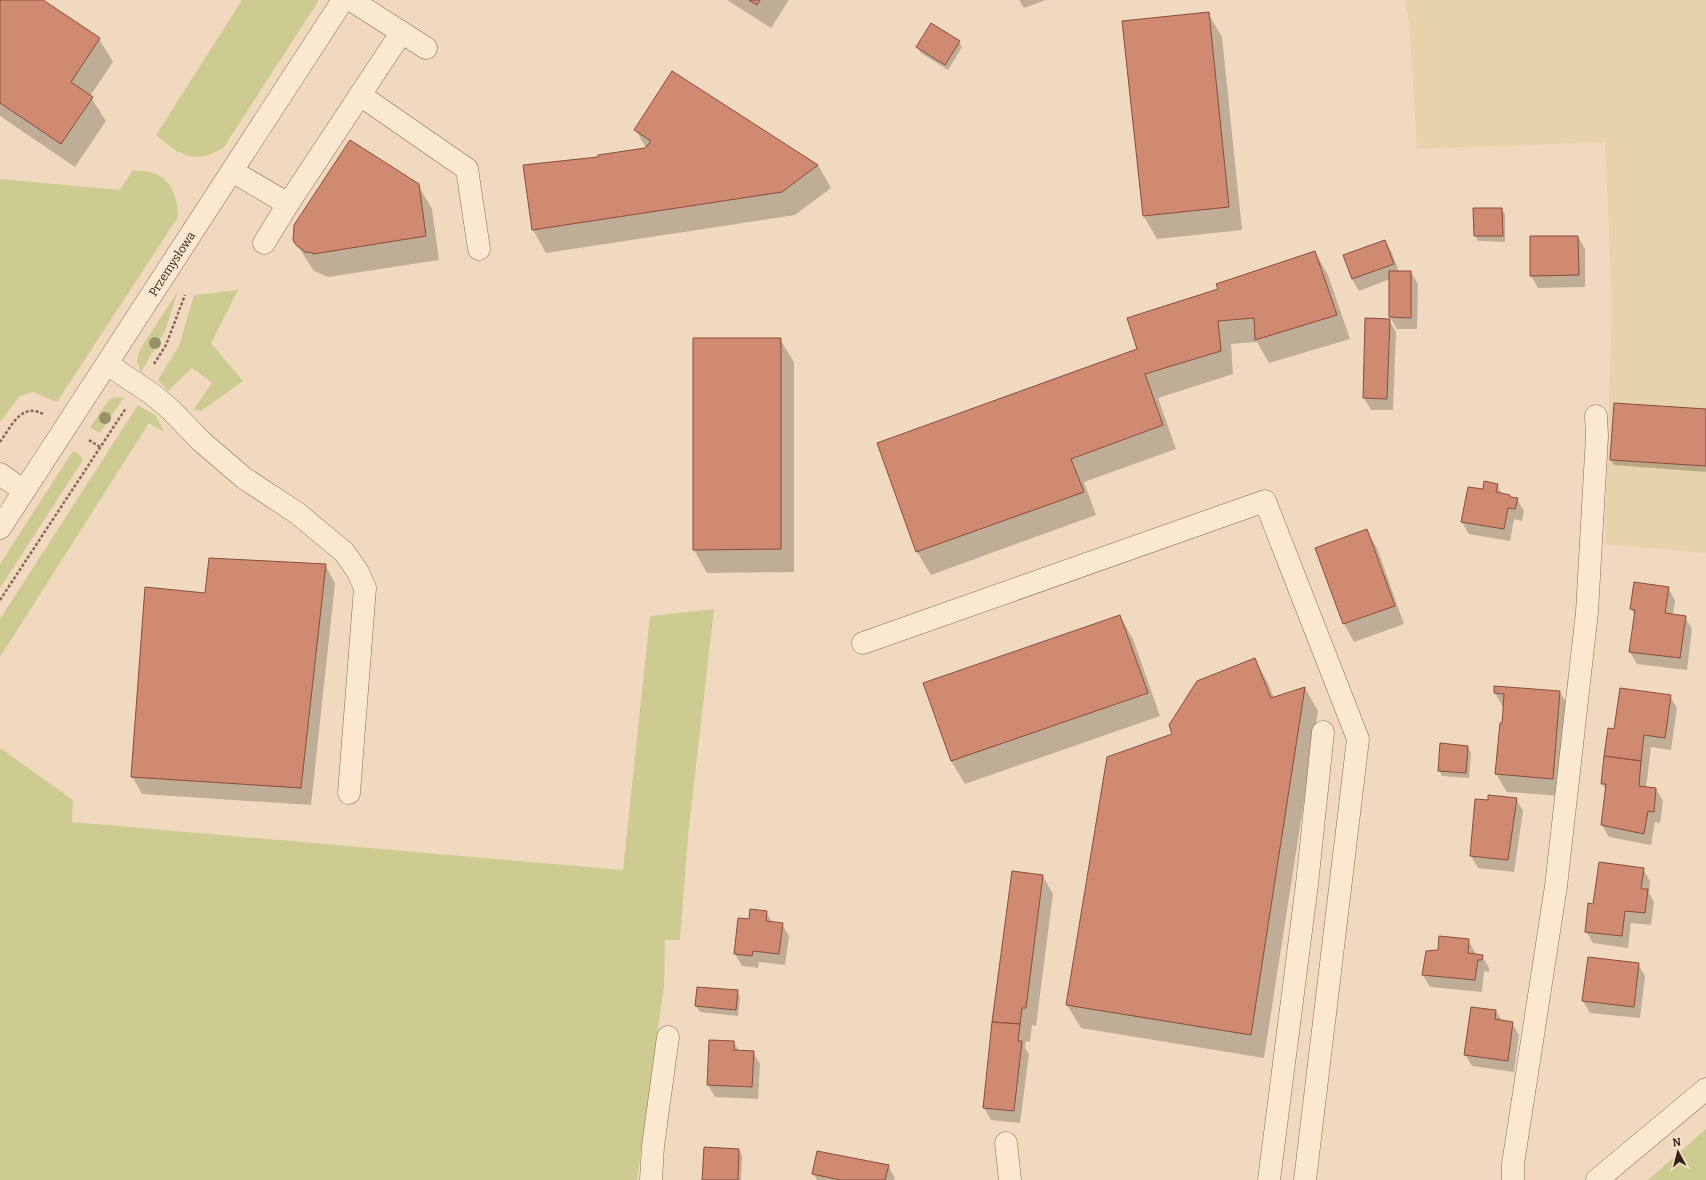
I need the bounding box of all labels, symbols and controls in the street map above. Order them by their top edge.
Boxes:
street label: Przemysłowa [146,229,198,299]
north arrow [1658,1132,1698,1172]
text: N [1672,1136,1682,1150]

